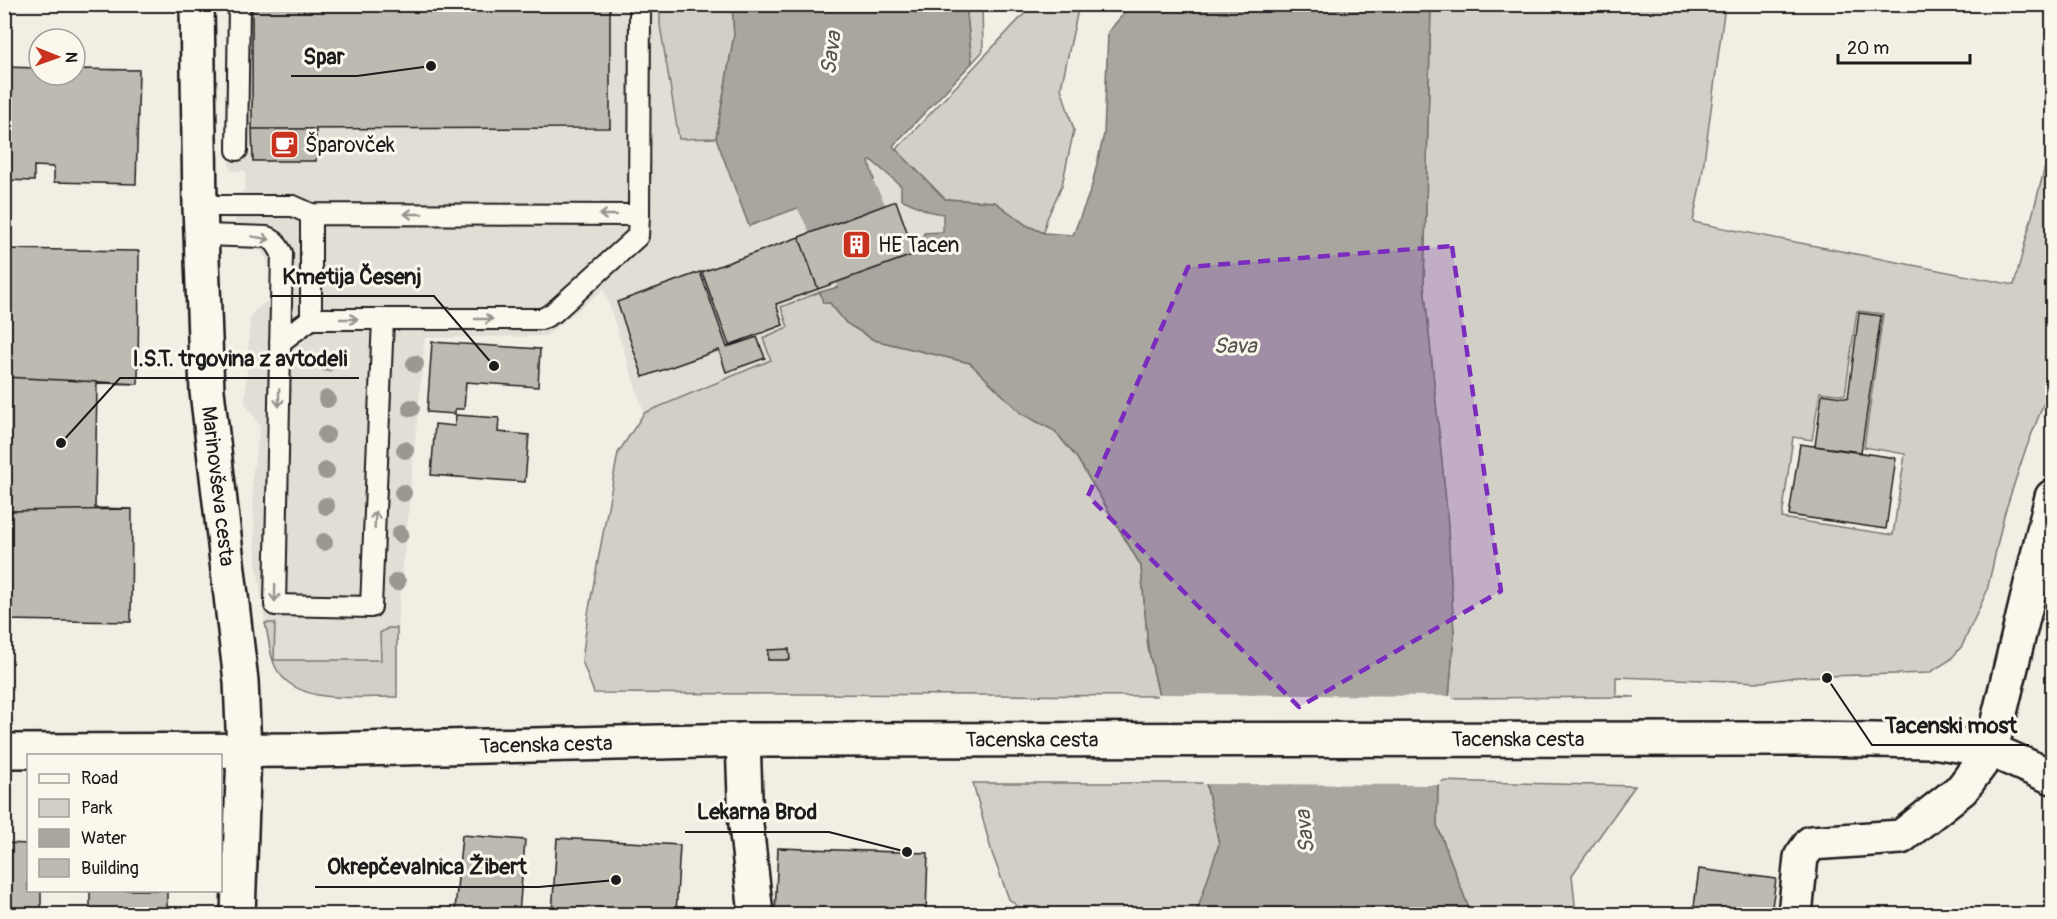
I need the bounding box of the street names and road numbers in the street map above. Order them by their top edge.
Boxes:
street label: Marinovševa cesta [195,405,240,568]
street label: Tacenska cesta [1451,726,1585,753]
street label: Tacenska cesta [965,727,1099,754]
street label: Tacenska cesta [479,730,613,760]

